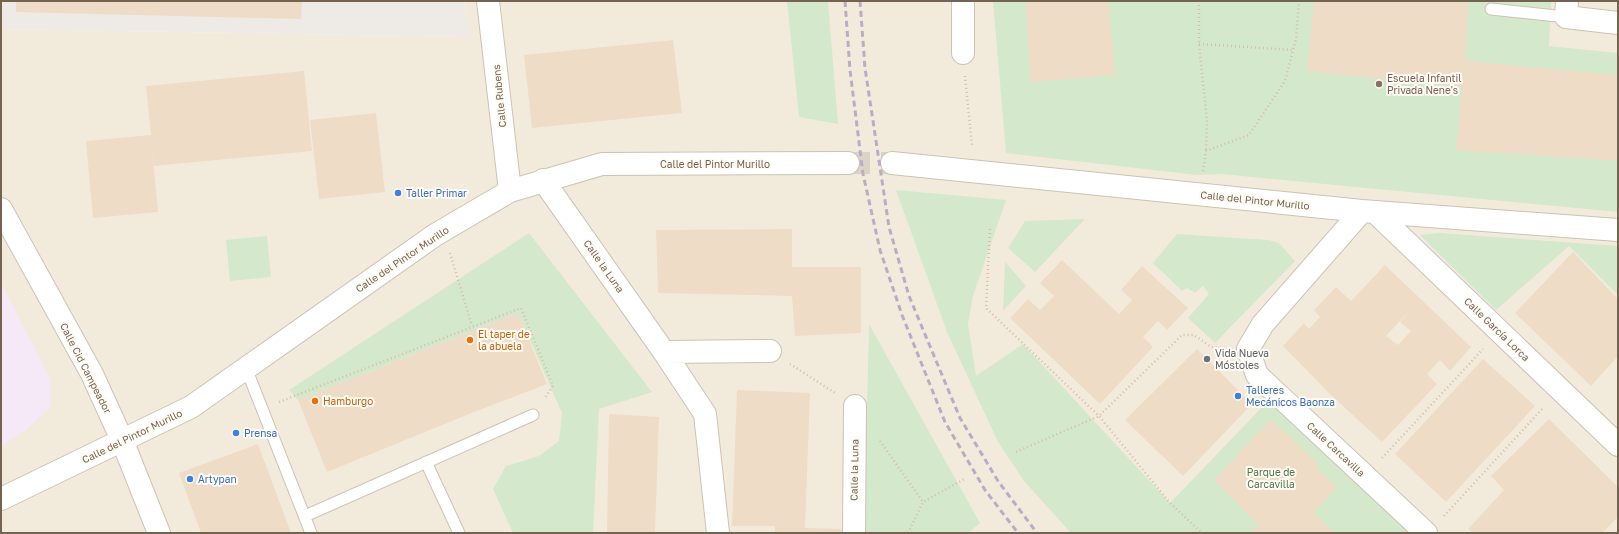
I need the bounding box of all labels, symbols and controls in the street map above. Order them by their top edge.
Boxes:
street label: Calle Rubens [490,64,508,128]
place label: Escuela Infantil Privada Nene's [1387,72,1461,96]
marker: Escuela Infantil Privada Nene's [1374,79,1384,89]
street label: Calle del Pintor Murillo [660,158,770,170]
place label: Taller Primar [406,187,467,199]
marker: Taller Primar [393,188,403,198]
street label: Calle del Pintor Murillo [1200,188,1310,212]
street label: Calle del Pintor Murillo [353,223,451,295]
street label: Calle la Luna [581,237,627,295]
street label: Calle García Lorca [1462,295,1532,363]
street label: Calle Cid Campeador [58,321,114,415]
place label: El taper de la abuela [478,328,530,352]
marker: El taper de la abuela [465,335,475,345]
place label: Vida Nueva Móstoles [1215,347,1269,371]
marker: Vida Nueva Móstoles [1202,354,1212,364]
place label: Talleres Mecánicos Baonza [1246,384,1335,408]
marker: Talleres Mecánicos Baonza [1233,391,1243,401]
place label: Hamburgo [323,395,373,407]
marker: Hamburgo [310,396,320,406]
street label: Calle del Pintor Murillo [80,407,184,465]
street label: Calle Carcavilla [1305,419,1367,479]
place label: Prensa [244,427,277,439]
marker: Prensa [231,428,241,438]
street label: Calle la Luna [847,439,861,501]
park label: Parque de Carcavilla [1247,466,1295,490]
place label: Artypan [198,473,237,485]
marker: Artypan [185,474,195,484]

